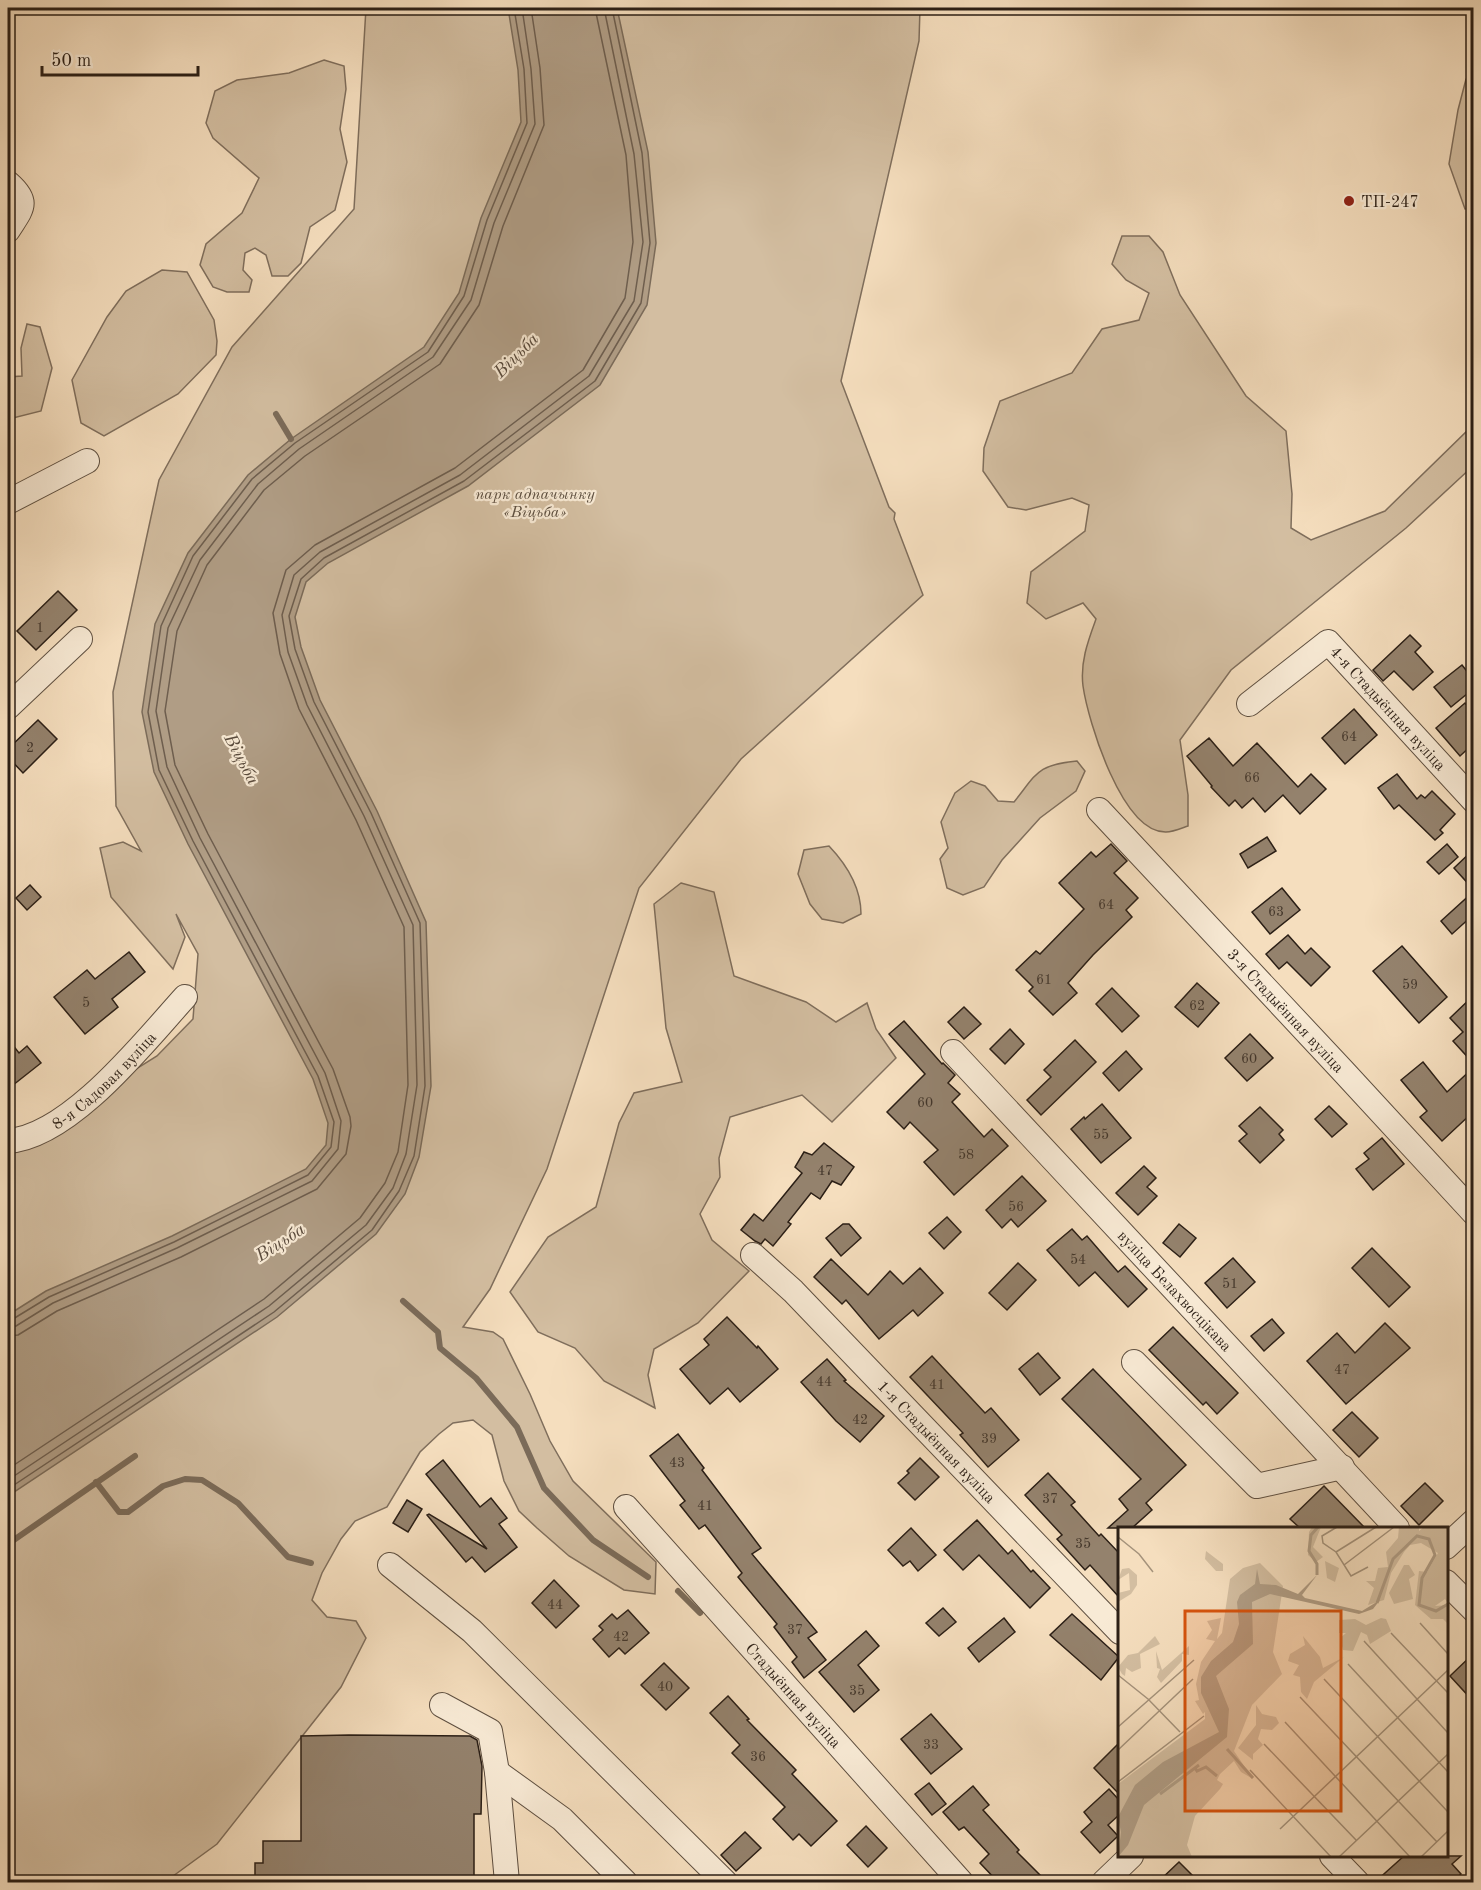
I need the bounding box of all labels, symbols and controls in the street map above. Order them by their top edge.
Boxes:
scale bar [42,39,198,77]
text: 50 m [51,52,91,70]
marker: ТП-247 [1342,194,1356,208]
place label: ТП-247 [1361,195,1419,211]
water label: Віцьба [490,330,543,382]
park label: парк адпачынку «Віцьба» [475,487,596,521]
house number: 1 [36,621,44,635]
street label: 4-я Стадыённая вуліца [1326,644,1448,775]
water label: Віцьба [220,730,262,788]
house number: 64 [1341,730,1357,744]
house number: 2 [26,741,34,755]
house number: 66 [1244,771,1260,785]
house number: 64 [1098,898,1114,912]
house number: 63 [1268,905,1284,919]
street label: 3-я Стадыённая вуліца [1223,947,1346,1076]
house number: 61 [1036,973,1052,987]
house number: 59 [1402,978,1418,992]
house number: 5 [82,996,90,1010]
house number: 62 [1189,999,1205,1013]
street label: 8-я Садовая вуліца [50,1030,160,1133]
house number: 60 [1241,1052,1257,1066]
house number: 60 [917,1096,933,1110]
house number: 55 [1093,1128,1109,1142]
house number: 58 [958,1148,974,1162]
house number: 47 [817,1164,833,1178]
house number: 56 [1008,1200,1024,1214]
water label: Віцьба [252,1220,309,1266]
street label: вуліца Белахвосцікава [1114,1228,1234,1355]
house number: 54 [1070,1253,1086,1267]
house number: 51 [1222,1277,1238,1291]
house number: 47 [1334,1363,1350,1377]
house number: 44 [816,1375,832,1389]
street label: 1-я Стадыённая вуліца [874,1378,998,1507]
house number: 41 [929,1378,945,1392]
house number: 42 [852,1413,868,1427]
house number: 39 [981,1432,997,1446]
house number: 43 [669,1456,685,1470]
house number: 37 [1042,1492,1058,1506]
house number: 41 [697,1499,713,1513]
inset map [1118,1527,1448,1857]
house number: 35 [1075,1537,1091,1551]
house number: 44 [547,1598,563,1612]
house number: 37 [787,1623,803,1637]
house number: 42 [613,1630,629,1644]
street label: Стадыённая вуліца [742,1641,843,1752]
house number: 40 [657,1680,673,1694]
house number: 35 [849,1684,865,1698]
house number: 33 [923,1738,939,1752]
house number: 36 [750,1750,766,1764]

